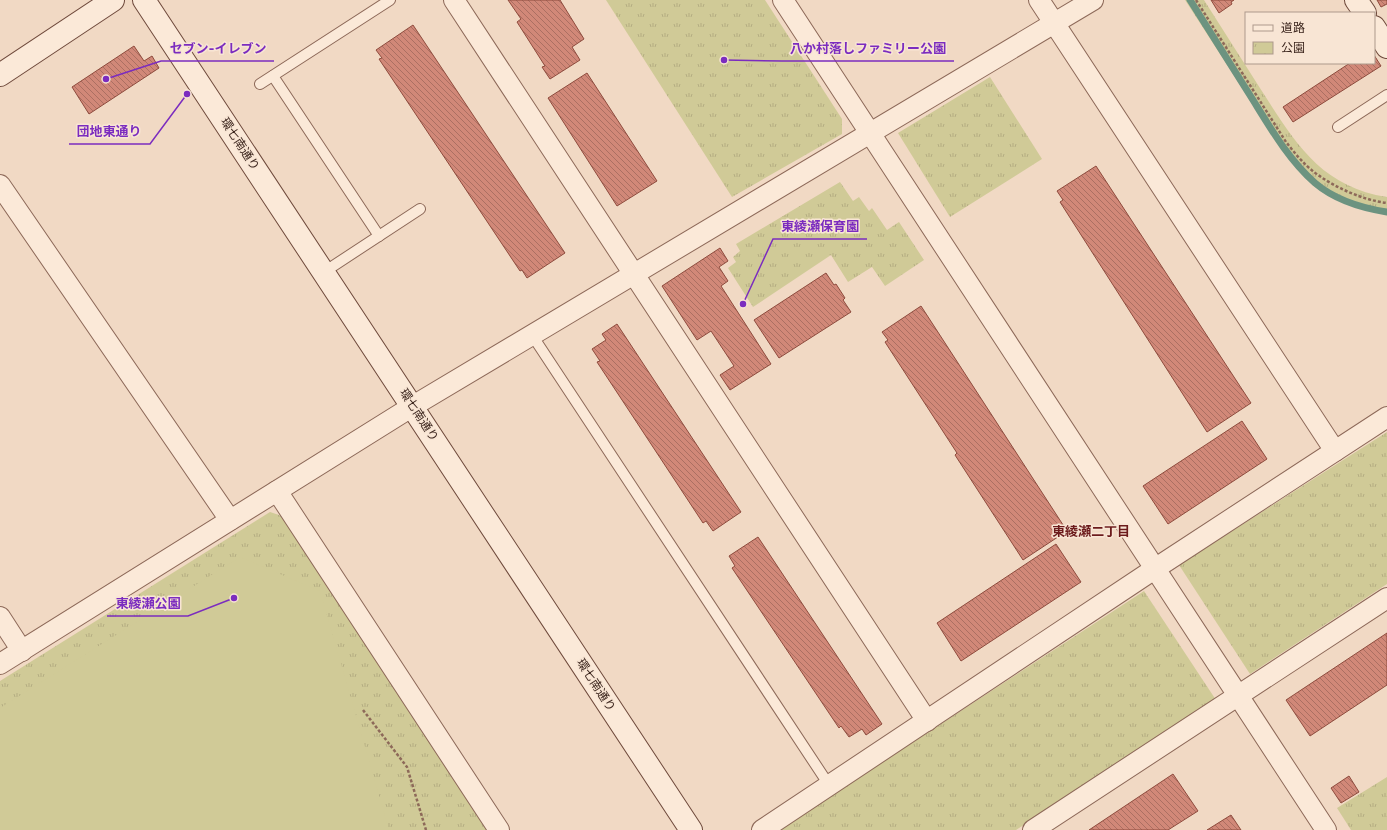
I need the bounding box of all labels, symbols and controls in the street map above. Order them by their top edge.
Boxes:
legend [1245,12,1375,64]
text: 道路 [1281,21,1305,35]
callout: セブン-イレブン [161,36,274,61]
callout: 八か村落しファミリー公園 [782,36,954,61]
text: セブン-イレブン [169,41,267,56]
text: 八か村落しファミリー公園 [790,41,946,56]
text: 公園 [1281,41,1305,55]
street label: 環七南通り [218,115,262,173]
callout: 団地東通り [69,119,150,144]
text: 団地東通り [76,124,142,139]
callout: 東綾瀬保育園 [773,214,867,239]
text: 東綾瀬保育園 [781,219,859,234]
street label: 環七南通り [397,386,441,444]
district label: 東綾瀬二丁目 [1052,524,1130,539]
callout: 東綾瀬公園 [107,591,188,616]
text: 東綾瀬公園 [115,596,181,611]
street label: 環七南通り [574,656,618,714]

